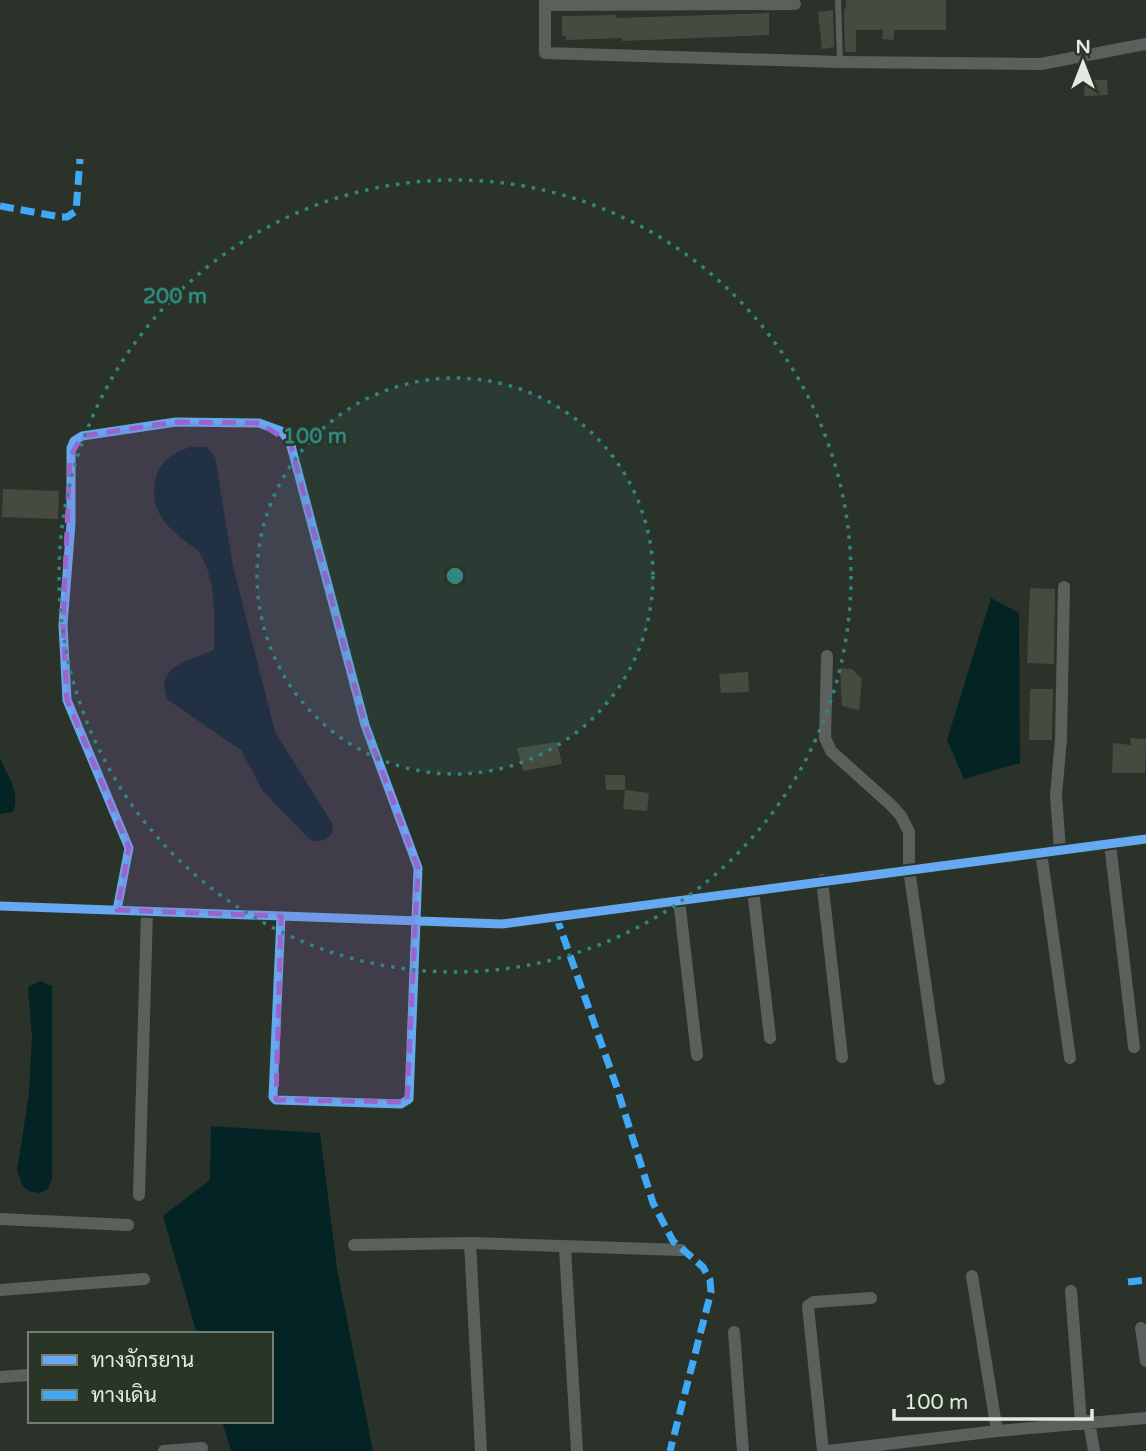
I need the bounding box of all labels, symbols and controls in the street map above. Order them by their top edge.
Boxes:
north arrow [1048,28,1118,98]
text: N [1075,36,1091,58]
text: 200 m [143,284,207,309]
text: 100 m [283,424,347,449]
centre of rings [443,564,467,588]
legend [28,1332,273,1423]
text: ทางจักรยาน [91,1348,194,1373]
scale bar [894,1378,1092,1422]
text: ทางเดิน [91,1383,157,1408]
text: 100 m [904,1390,968,1415]

